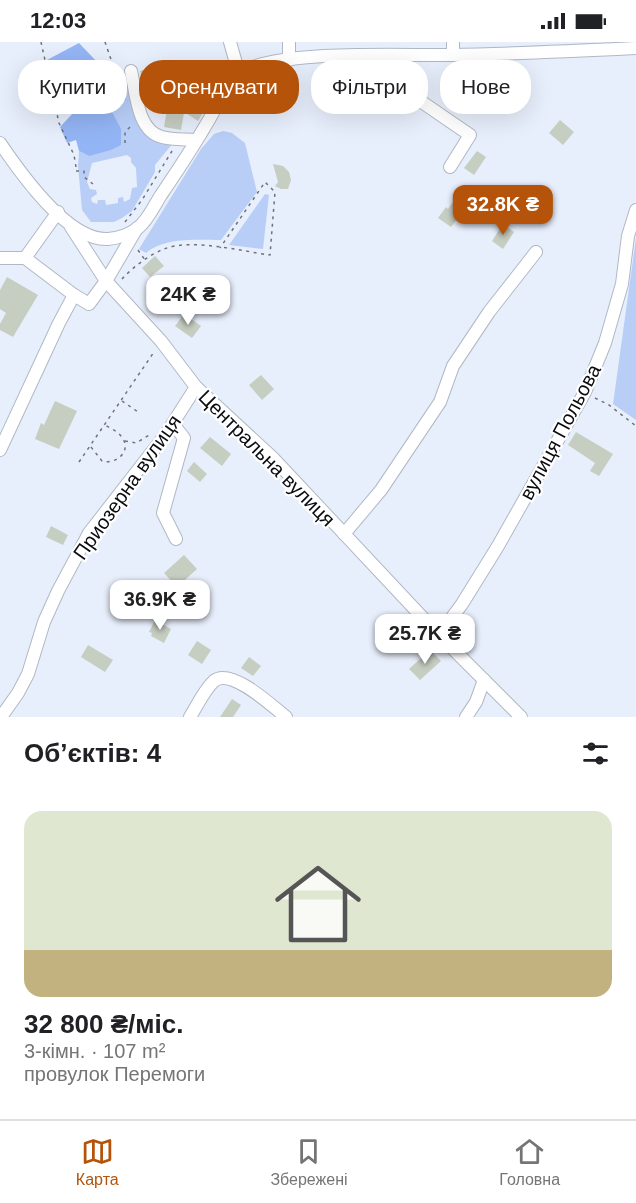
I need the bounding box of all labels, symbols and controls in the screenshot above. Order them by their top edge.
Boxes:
text: 12:03 [30,8,86,33]
chip: Купити [18,60,127,114]
chip: Орендувати [139,60,299,114]
chip: Фільтри [311,60,428,114]
chip: Нове [440,60,531,114]
pin: 32.8K ₴ [448,185,558,236]
text: 32.8K ₴ [467,193,539,215]
pin: 24K ₴ [146,275,230,326]
text: 24K ₴ [160,283,216,305]
street label: вулиця Польова [515,360,605,503]
street label: Центральна вулиця [194,385,340,531]
street label: Приозерна вулиця [69,411,185,563]
pin: 36.9K ₴ [105,580,215,631]
text: 36.9K ₴ [124,588,196,610]
pin: 25.7K ₴ [370,614,480,665]
text: 25.7K ₴ [389,622,461,644]
icon: filters [579,737,612,770]
text: Об’єктів: 4 [24,738,161,768]
icon: home [264,850,372,958]
text: 32 800 ₴/міс. [24,1009,183,1039]
text: 3-кімн. · 107 m² [24,1040,165,1062]
text: провулок Перемоги [24,1063,205,1085]
tab: Карта [76,1135,119,1189]
tab: Збережені [270,1135,348,1189]
tab: Головна [499,1135,560,1189]

